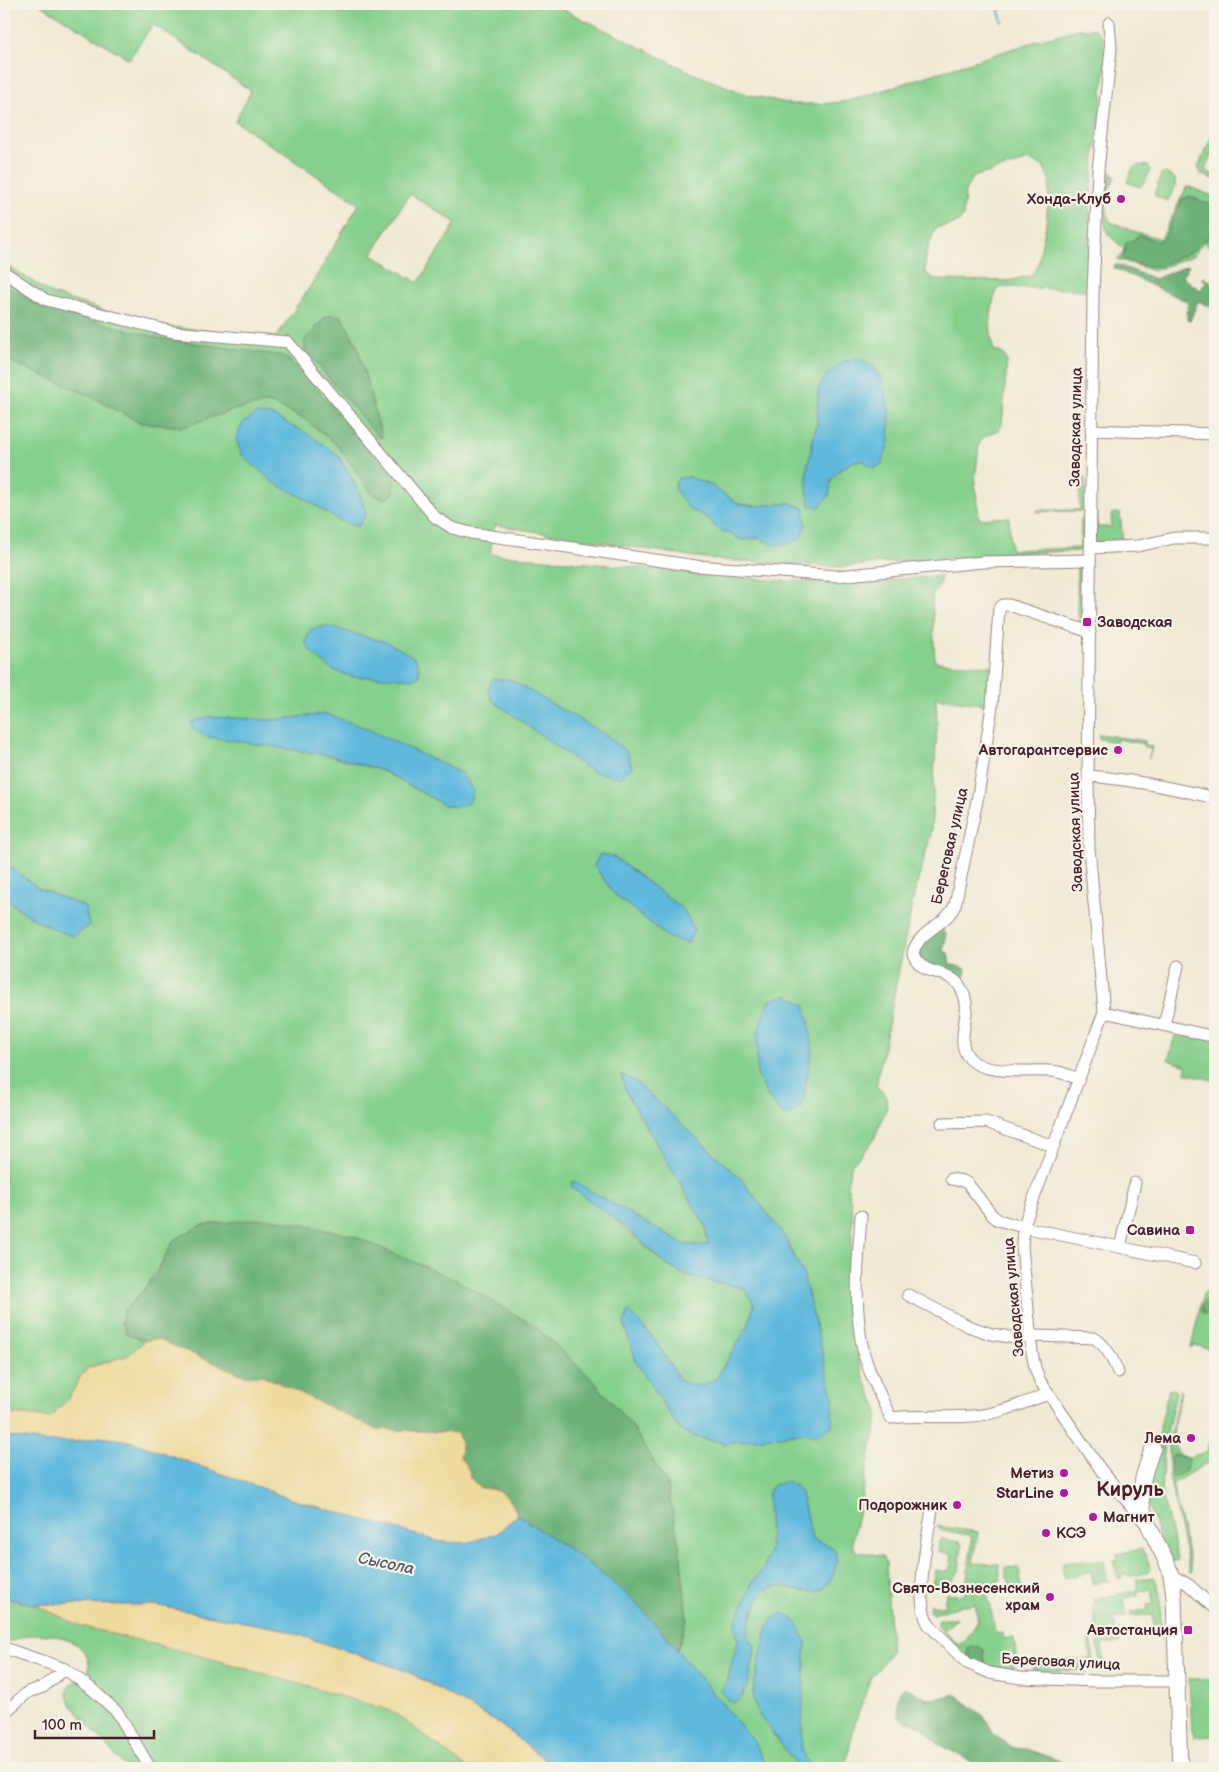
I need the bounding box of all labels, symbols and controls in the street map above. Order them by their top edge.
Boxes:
place label: Хонда-Клуб [1026,190,1111,209]
marker: Хонда-Клуб [1115,193,1127,205]
street label: Заводская улица [1065,367,1087,487]
place label: Заводская [1097,613,1173,632]
marker: Заводская [1081,616,1093,628]
place label: Автогарантсервис [978,741,1108,760]
marker: Автогарантсервис [1112,744,1124,756]
street label: Заводская улица [1064,772,1088,892]
street label: Береговая улица [927,786,973,906]
place label: Савина [1127,1221,1180,1240]
marker: Савина [1184,1224,1196,1236]
street label: Заводская улица [999,1236,1029,1358]
place label: Лема [1143,1429,1181,1448]
marker: Лема [1185,1432,1197,1444]
place label: Метиз [1010,1464,1054,1483]
marker: Метиз [1058,1467,1070,1479]
district label: Кируль [1096,1478,1164,1502]
place label: StarLine [996,1484,1054,1503]
marker: StarLine [1058,1487,1070,1499]
place label: Подорожник [858,1496,948,1515]
marker: Подорожник [951,1499,963,1511]
place label: Магнит [1103,1508,1155,1527]
marker: Магнит [1087,1511,1099,1523]
place label: КСЭ [1056,1524,1086,1543]
marker: КСЭ [1040,1527,1052,1539]
water label: Сысола [356,1549,416,1579]
place label: Свято-Вознесенский храм [892,1579,1040,1615]
marker: Свято-Вознесенский храм [1044,1591,1056,1603]
place label: Автостанция [1086,1621,1178,1640]
marker: Автостанция [1182,1624,1194,1636]
street label: Береговая улица [1001,1649,1121,1675]
scale bar [35,1707,154,1739]
text: 100 m [42,1716,82,1735]

